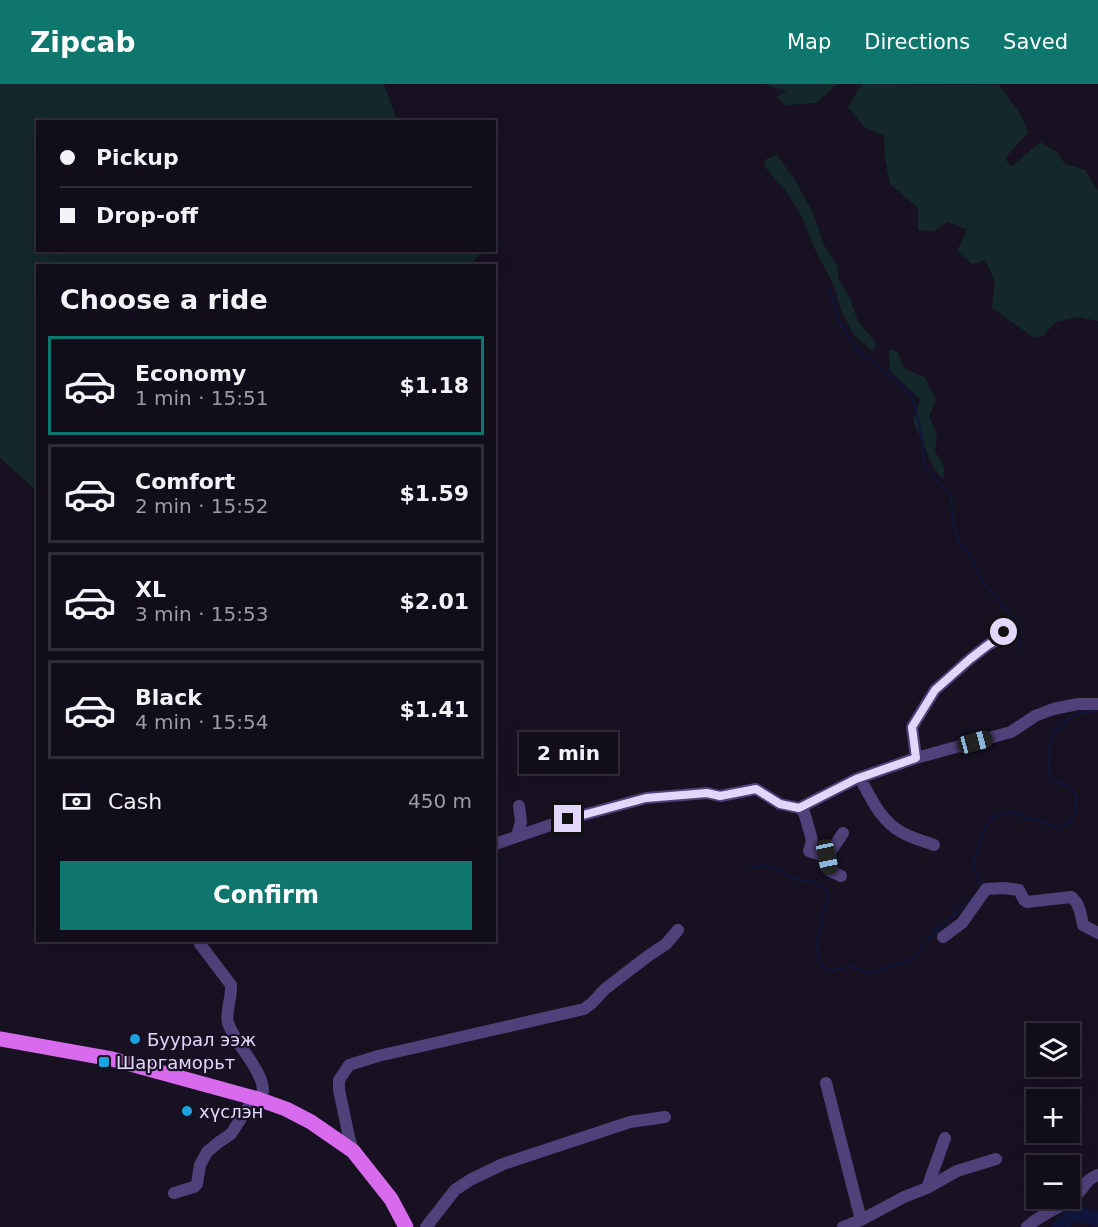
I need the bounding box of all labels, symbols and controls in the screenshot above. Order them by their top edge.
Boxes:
text: Zipcab [30,26,135,59]
text: Map [787,30,831,54]
text: Directions [864,30,970,54]
text: Saved [1003,30,1068,54]
text: Pickup [96,145,179,170]
text: Drop-off [96,203,198,228]
text: Choose a ride [60,284,268,315]
icon: car [63,359,117,413]
text: Economy [135,361,246,386]
text: $1.18 [399,373,469,398]
text: 1 min · 15:51 [135,386,269,410]
icon: car [63,467,117,521]
text: Comfort [135,469,235,494]
text: $1.59 [399,481,469,506]
text: 2 min · 15:52 [135,494,269,518]
icon: car [63,575,117,629]
text: XL [135,577,166,602]
text: $2.01 [399,589,469,614]
text: 3 min · 15:53 [135,602,269,626]
route start [990,618,1017,645]
icon: car [63,683,117,737]
text: Black [135,685,202,710]
text: $1.41 [399,697,469,722]
text: 4 min · 15:54 [135,710,269,734]
car [955,729,995,755]
callout: 2 min [518,732,618,774]
text: 2 min [537,741,600,765]
icon: cash [60,785,93,818]
text: Cash [108,789,162,814]
text: 450 m [408,789,472,813]
route end [554,805,581,832]
car [814,838,840,876]
button: Confirm [60,861,472,930]
map controls [1026,1023,1080,1209]
button: layers [1026,1023,1080,1077]
place label: Буурал ээж [147,1029,256,1050]
marker: Буурал ээж [128,1032,142,1046]
place label: Шаргаморьт [116,1052,235,1073]
marker: Шаргаморьт [97,1055,111,1069]
button: + [1026,1089,1080,1143]
place label: хүслэн [199,1101,263,1122]
marker: хүслэн [180,1104,194,1118]
button: − [1026,1155,1080,1209]

